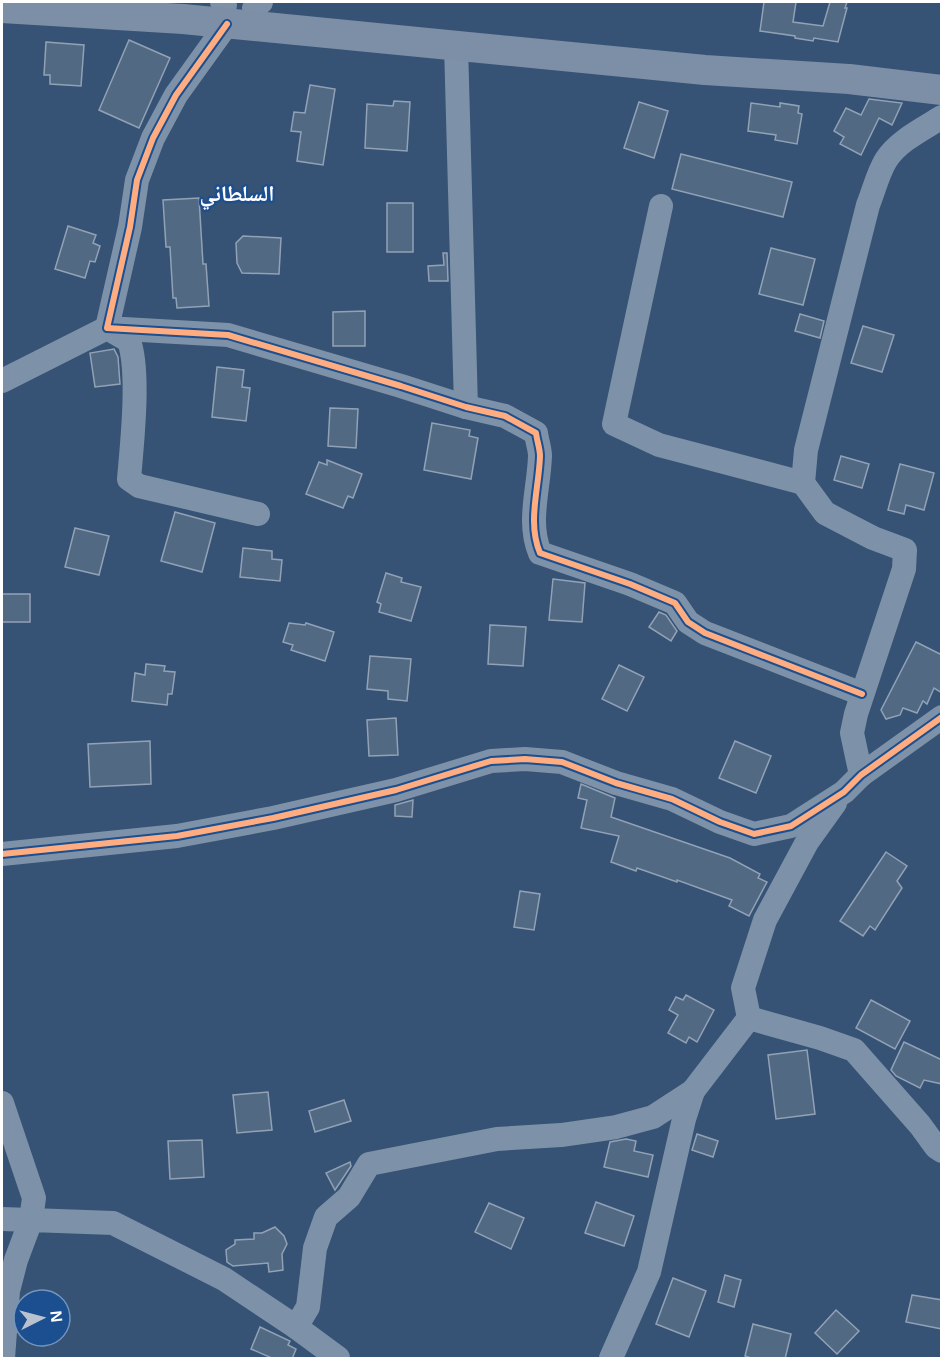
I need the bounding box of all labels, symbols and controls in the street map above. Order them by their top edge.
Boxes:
district label: السلطاني [200,181,274,210]
north arrow [12,1288,72,1348]
text: N [47,1310,65,1323]

